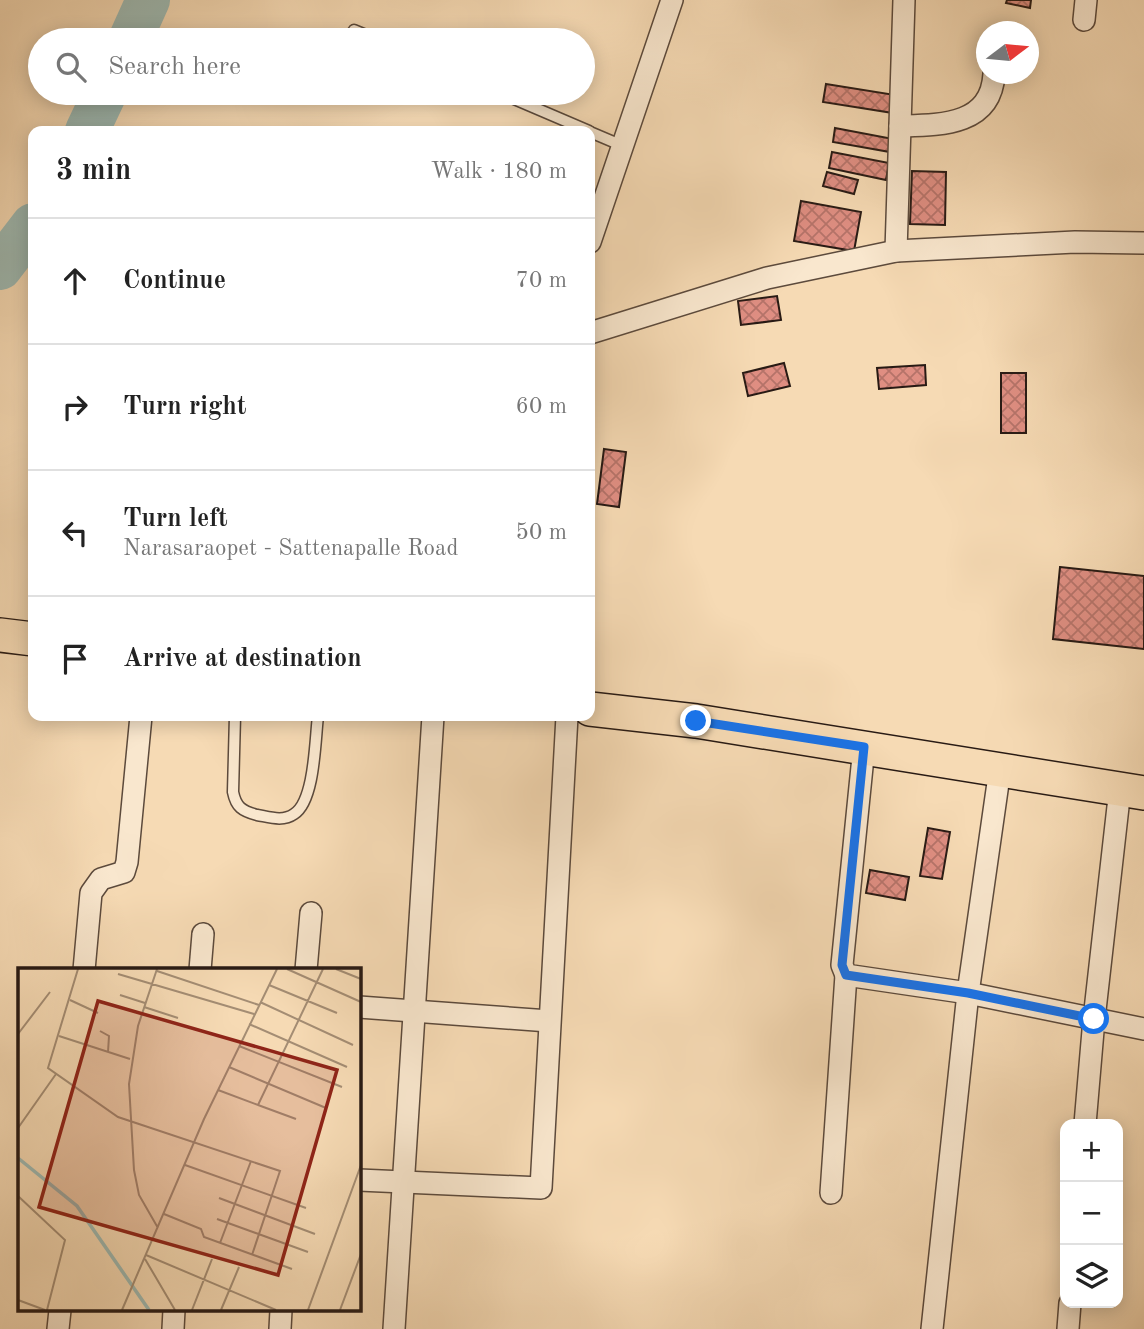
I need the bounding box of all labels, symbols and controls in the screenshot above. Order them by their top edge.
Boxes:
north arrow [976,21,1039,84]
search box [28,28,595,105]
icon: search [52,48,90,86]
text: Search here [108,54,241,80]
text: 3 min [56,156,131,186]
text: Walk · 180 m [431,160,567,183]
icon: ahead [56,262,94,300]
text: Continue [123,268,226,294]
text: 70 m [516,269,567,292]
icon: right [56,388,94,426]
text: Turn right [123,394,246,420]
text: 60 m [516,395,567,418]
text: Turn left [123,506,228,532]
icon: left [56,514,94,552]
text: 50 m [516,521,567,544]
text: Narasaraopet - Sattenapalle Road [123,537,458,560]
icon: arrive [56,640,94,678]
text: Arrive at destination [123,646,362,672]
route end [680,705,711,736]
inset map [18,968,360,1312]
route start [1078,1003,1109,1034]
map controls [1060,1119,1123,1308]
button: + [1060,1119,1123,1182]
button: − [1060,1182,1123,1245]
button: layers [1060,1245,1123,1308]

